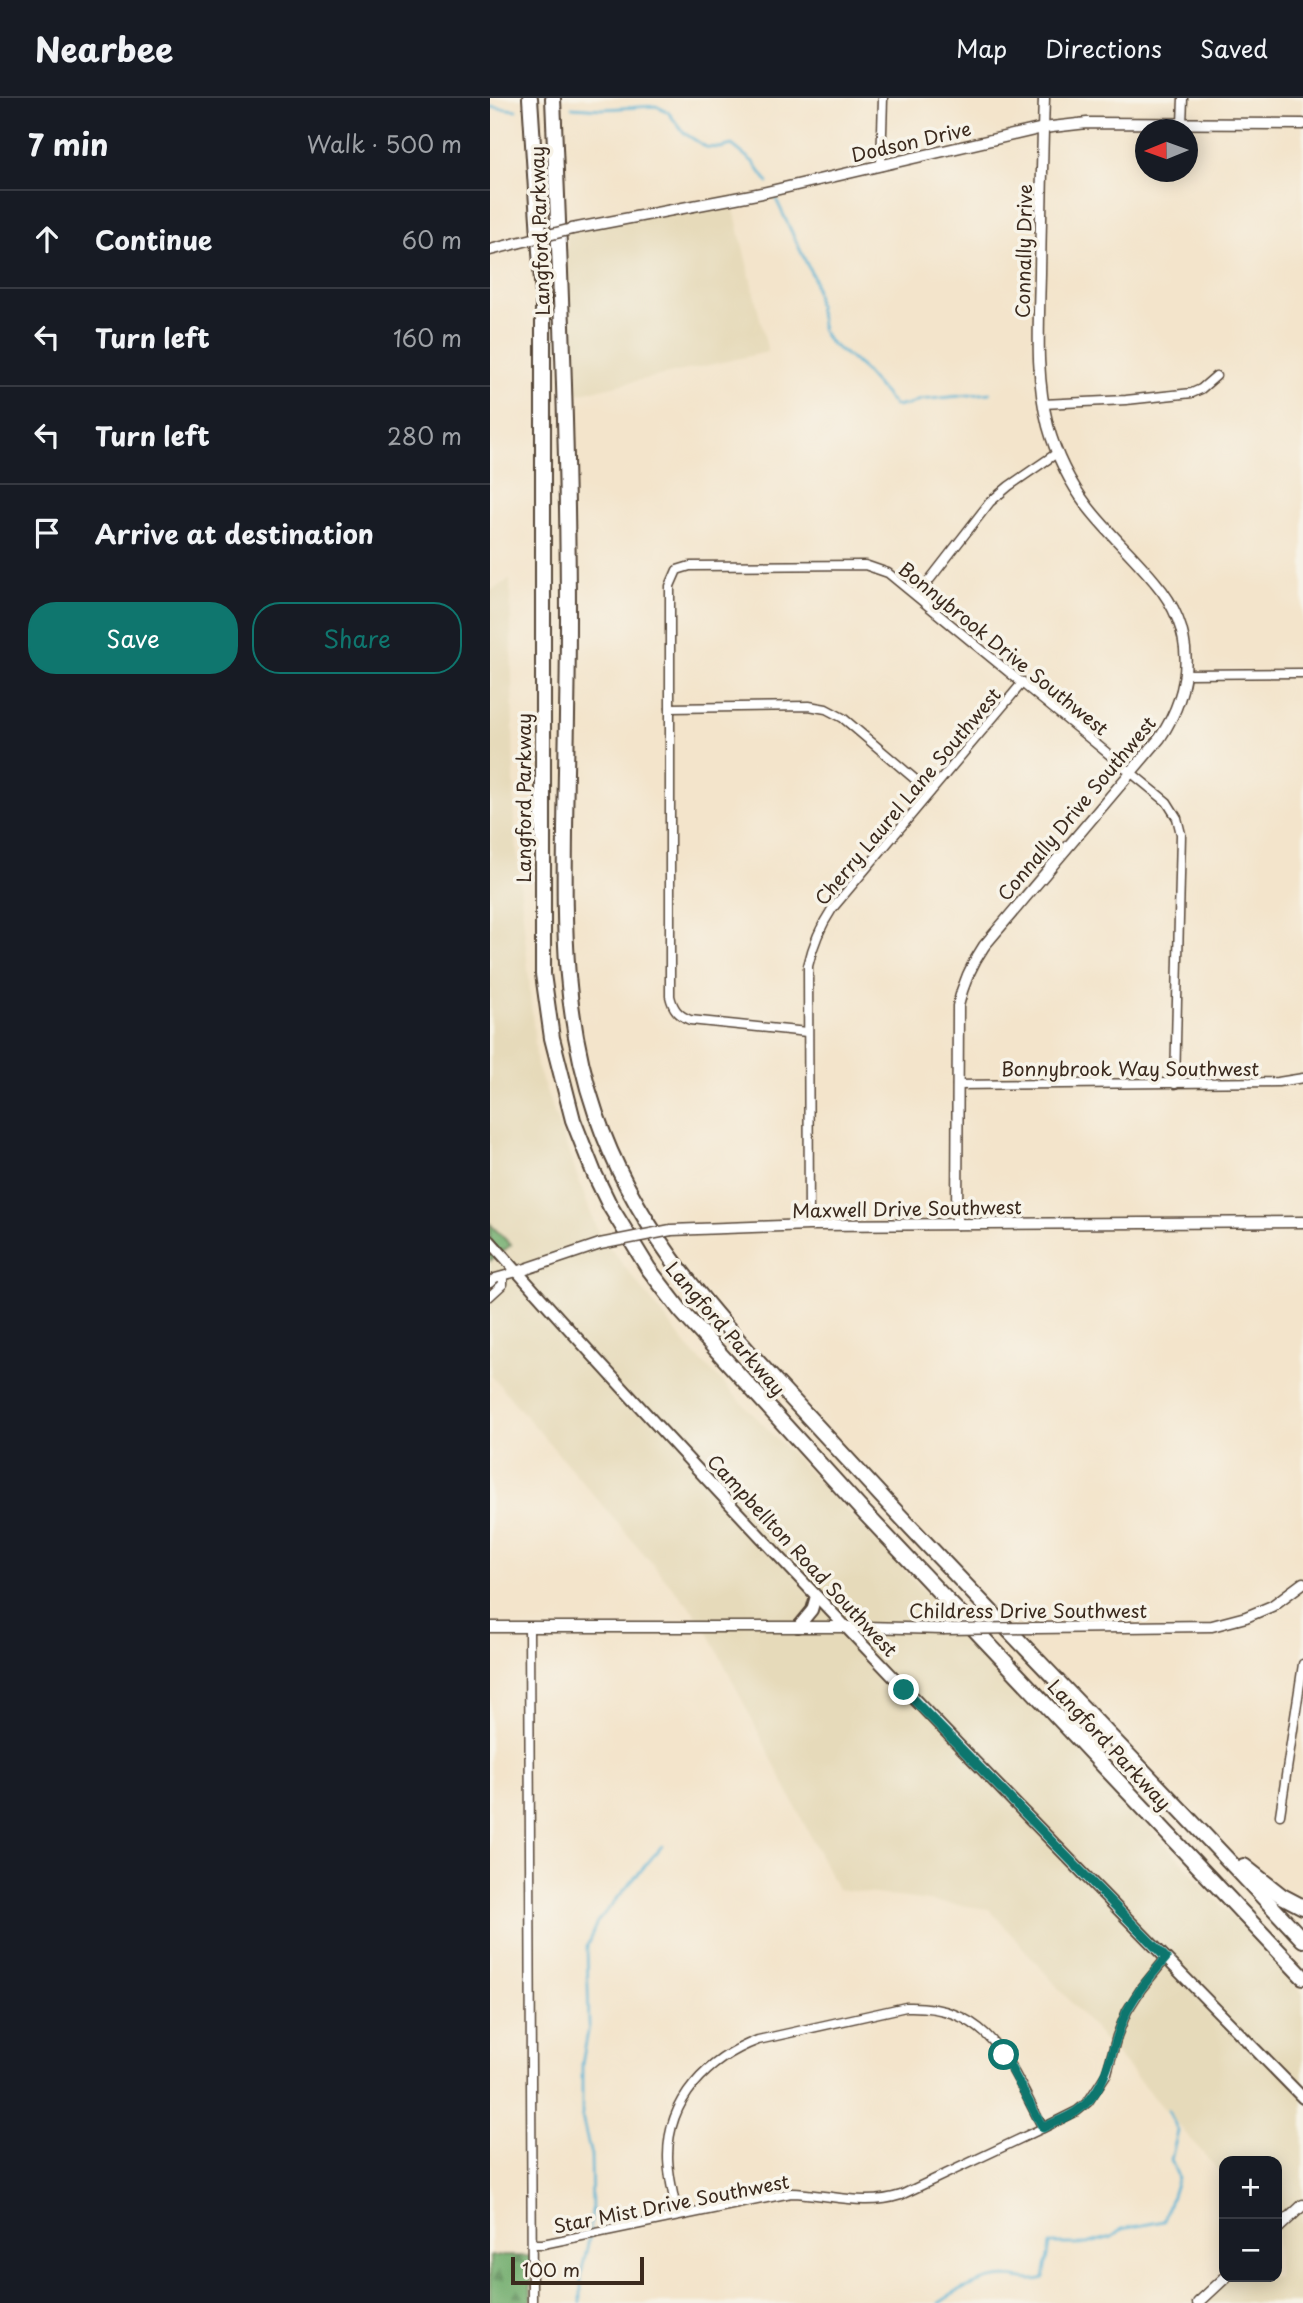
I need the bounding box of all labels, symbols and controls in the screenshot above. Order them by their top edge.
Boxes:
text: Nearbee [35,23,173,73]
text: Map [956,30,1007,66]
text: Directions [1045,30,1162,66]
text: Saved [1200,30,1268,66]
street label: Dodson Drive [848,114,974,168]
north arrow [1135,119,1198,182]
text: 7 min [28,121,109,166]
text: Walk · 500 m [307,126,462,161]
street label: Langford Parkway [522,146,556,316]
street label: Connally Drive [1008,184,1038,318]
icon: ahead [28,220,66,258]
text: Continue [95,220,212,259]
text: 60 m [402,222,462,257]
icon: left [28,318,66,356]
text: Turn left [95,318,210,357]
text: 160 m [393,320,462,355]
icon: left [28,416,66,454]
text: Turn left [95,416,210,455]
text: 280 m [387,418,462,453]
icon: arrive [28,514,66,552]
text: Arrive at destination [95,514,374,553]
street label: Bonnybrook Drive Southwest [893,554,1115,742]
button: Save [28,602,238,674]
button: Share [252,602,462,674]
street label: Cherry Laurel Lane Southwest [807,681,1007,911]
street label: Connally Drive Southwest [990,709,1162,906]
street label: Langford Parkway [509,713,537,883]
street label: Bonnybrook Way Southwest [1001,1054,1259,1082]
street label: Maxwell Drive Southwest [792,1192,1022,1224]
street label: Langford Parkway [660,1255,792,1401]
street label: Campbellton Road Southwest [701,1448,905,1663]
street label: Childress Drive Southwest [909,1596,1147,1624]
street label: Langford Parkway [1042,1672,1178,1816]
route end [888,1674,919,1705]
route start [988,2039,1019,2070]
map controls [1219,2156,1282,2282]
button: + [1219,2156,1282,2219]
street label: Star Mist Drive Southwest [551,2166,792,2240]
button: − [1219,2219,1282,2282]
scale bar [511,2254,644,2286]
text: 100 m [522,2255,580,2283]

